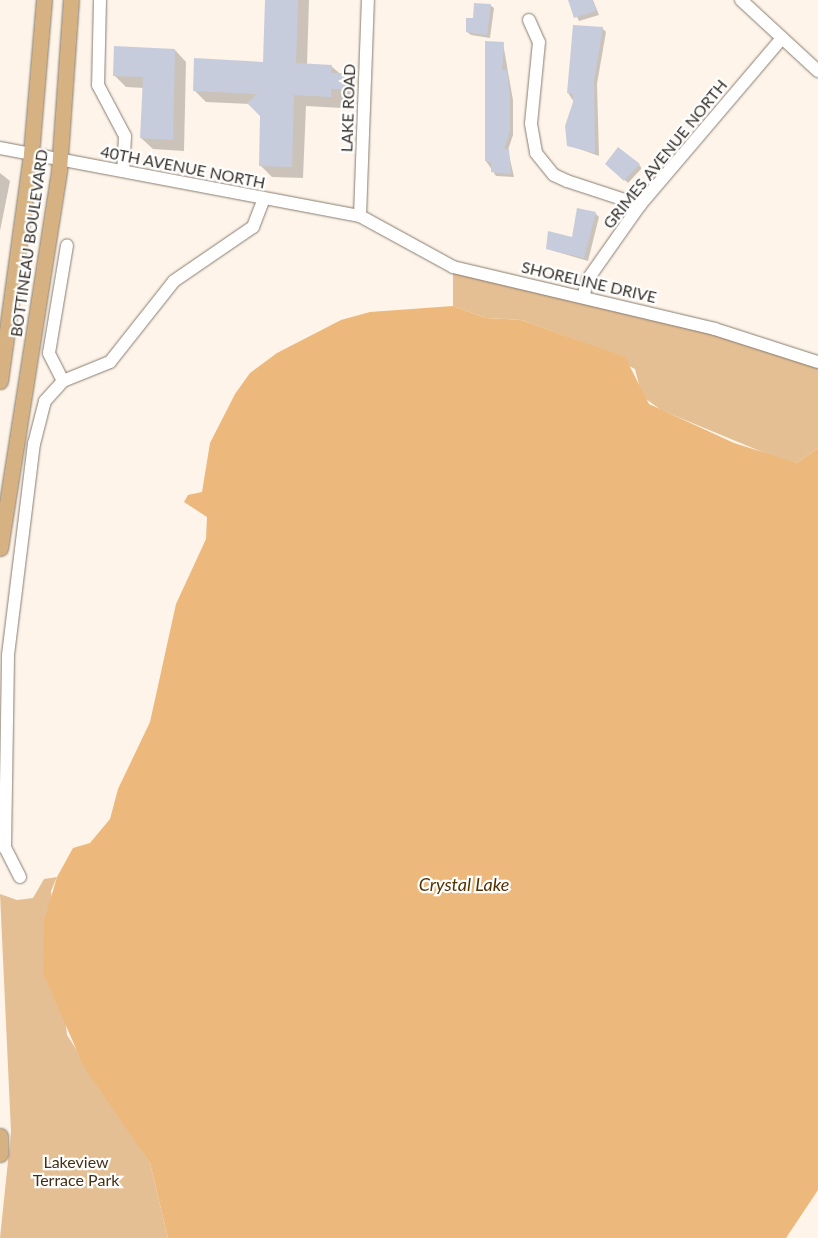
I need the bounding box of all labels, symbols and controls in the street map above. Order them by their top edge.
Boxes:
street label: LAKE ROAD [337,63,359,153]
street label: GRIMES AVENUE NORTH [599,75,731,233]
street label: 40TH AVENUE NORTH [99,142,267,192]
street label: BOTTINEAU BOULEVARD [6,148,52,338]
street label: SHORELINE DRIVE [520,257,658,307]
water label: Crystal Lake [419,873,509,895]
park label: Lakeview Terrace Park [33,1152,119,1190]

